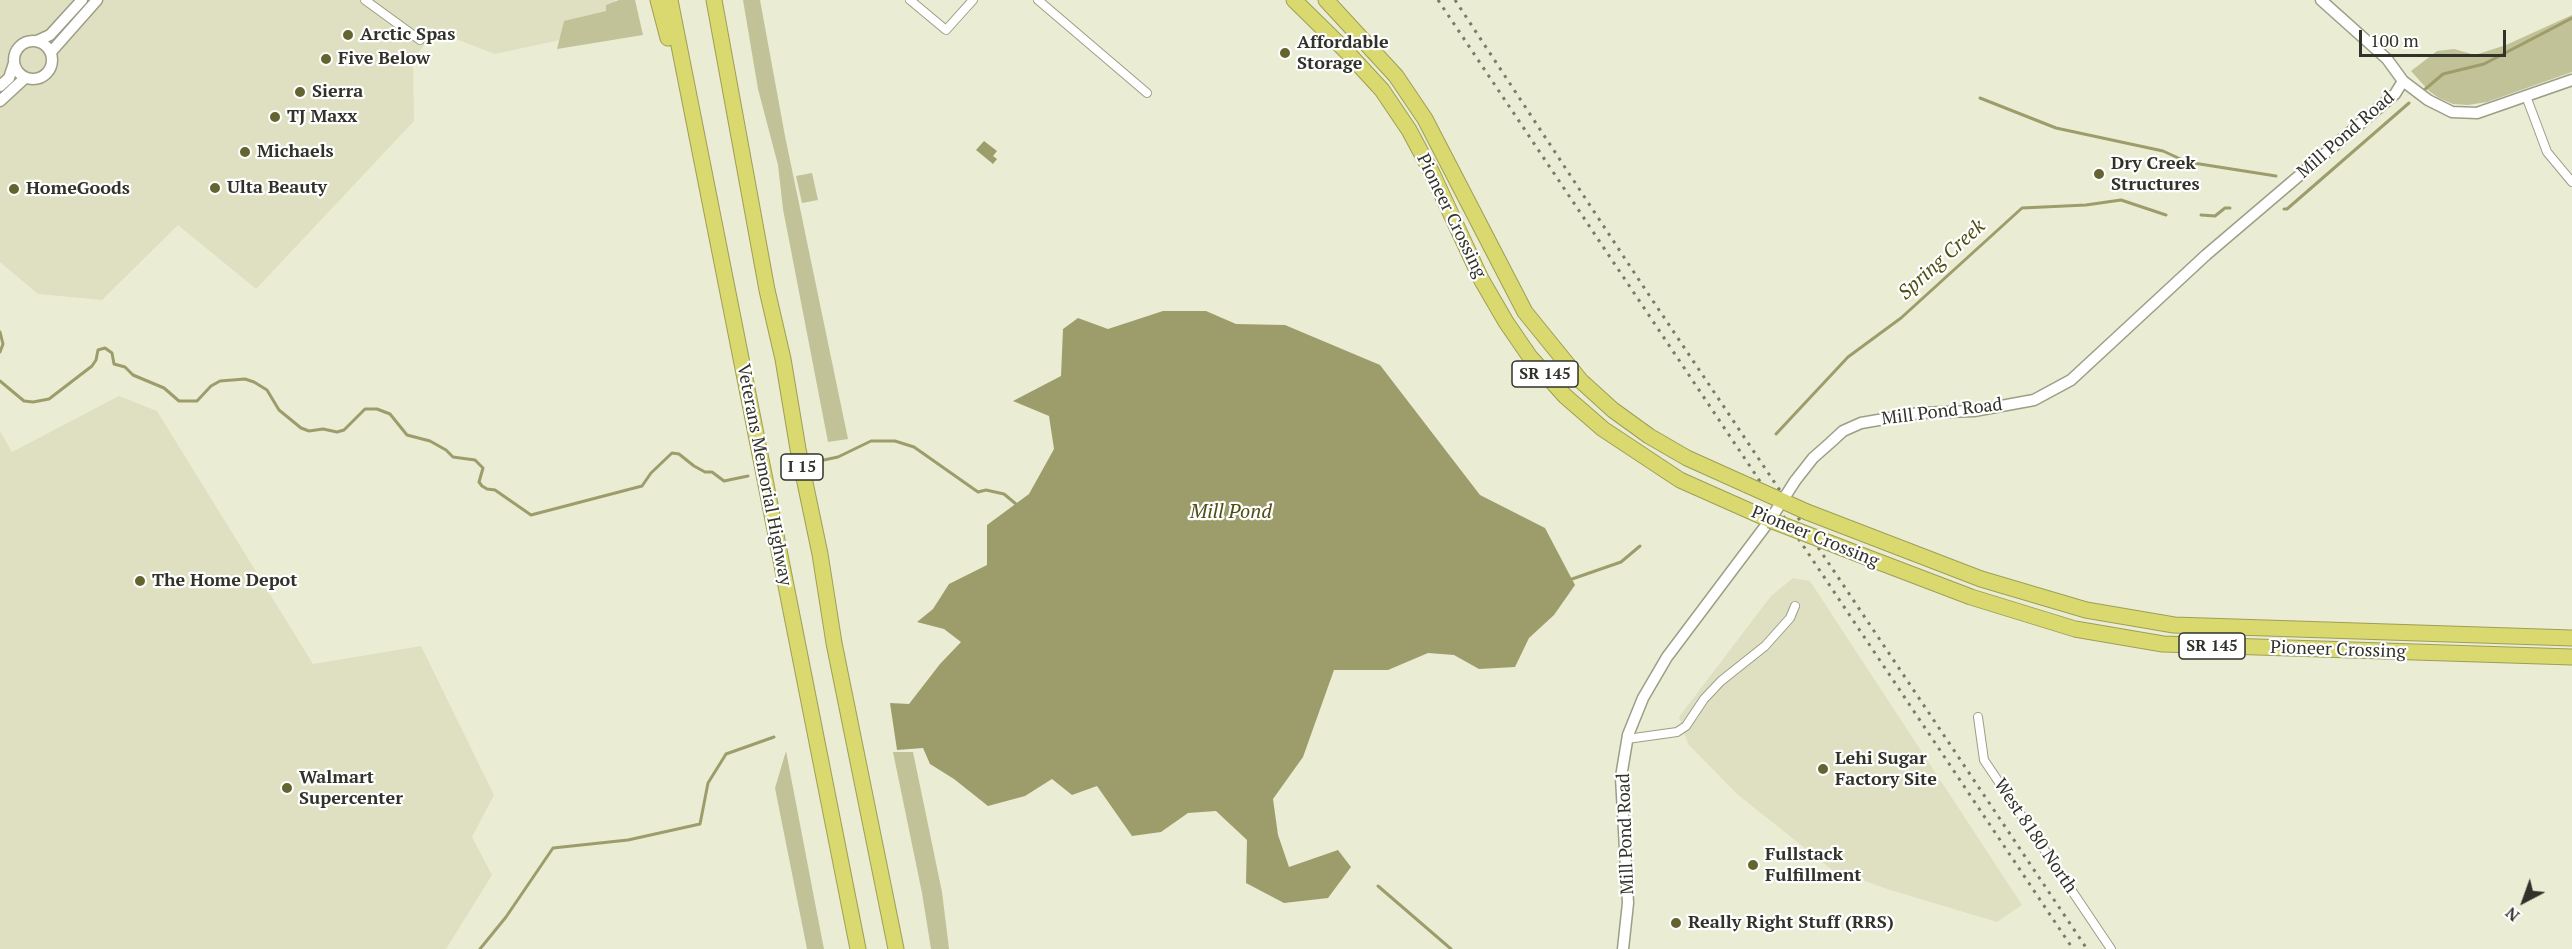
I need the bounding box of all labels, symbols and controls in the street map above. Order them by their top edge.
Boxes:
scale bar [2362,18,2509,56]
place label: Arctic Spas [360,24,455,46]
marker: Arctic Spas [341,28,355,42]
text: 100 m [2370,28,2419,52]
place label: Affordable Storage [1297,32,1389,74]
marker: Affordable Storage [1278,46,1292,60]
place label: Five Below [338,48,430,70]
marker: Five Below [319,52,333,66]
place label: Sierra [312,81,363,103]
marker: Sierra [293,85,307,99]
street label: Mill Pond Road [2293,87,2399,183]
place label: TJ Maxx [287,106,357,128]
marker: TJ Maxx [268,110,282,124]
place label: Michaels [257,141,334,163]
marker: Michaels [238,145,252,159]
street label: Pioneer Crossing [1412,150,1490,282]
place label: Dry Creek Structures [2111,153,2200,195]
marker: Dry Creek Structures [2092,167,2106,181]
place label: Ulta Beauty [227,177,327,199]
place label: HomeGoods [26,178,130,200]
marker: Ulta Beauty [208,181,222,195]
marker: HomeGoods [7,182,21,196]
water label: Spring Creek [1894,215,1990,305]
road number: SR 145 [1512,361,1578,387]
street label: Veterans Memorial Highway [732,362,796,588]
street label: Mill Pond Road [1880,394,2004,430]
road number: I 15 [781,454,823,480]
water label: Mill Pond [1190,500,1272,524]
street label: Pioneer Crossing [1748,502,1882,572]
place label: The Home Depot [152,570,297,592]
marker: The Home Depot [133,574,147,588]
road number: SR 145 [2179,633,2245,659]
street label: Pioneer Crossing [2270,637,2406,663]
place label: Lehi Sugar Factory Site [1835,748,1937,790]
marker: Lehi Sugar Factory Site [1816,762,1830,776]
place label: Walmart Supercenter [299,767,403,810]
street label: Mill Pond Road [1613,773,1639,895]
street label: West 8180 North [1989,775,2081,897]
marker: Walmart Supercenter [280,781,294,795]
place label: Fullstack Fulfillment [1765,844,1861,886]
marker: Fullstack Fulfillment [1746,858,1760,872]
north arrow [2494,871,2554,931]
text: N [2500,902,2524,927]
place label: Really Right Stuff (RRS) [1688,912,1894,934]
marker: Really Right Stuff (RRS) [1669,916,1683,930]

